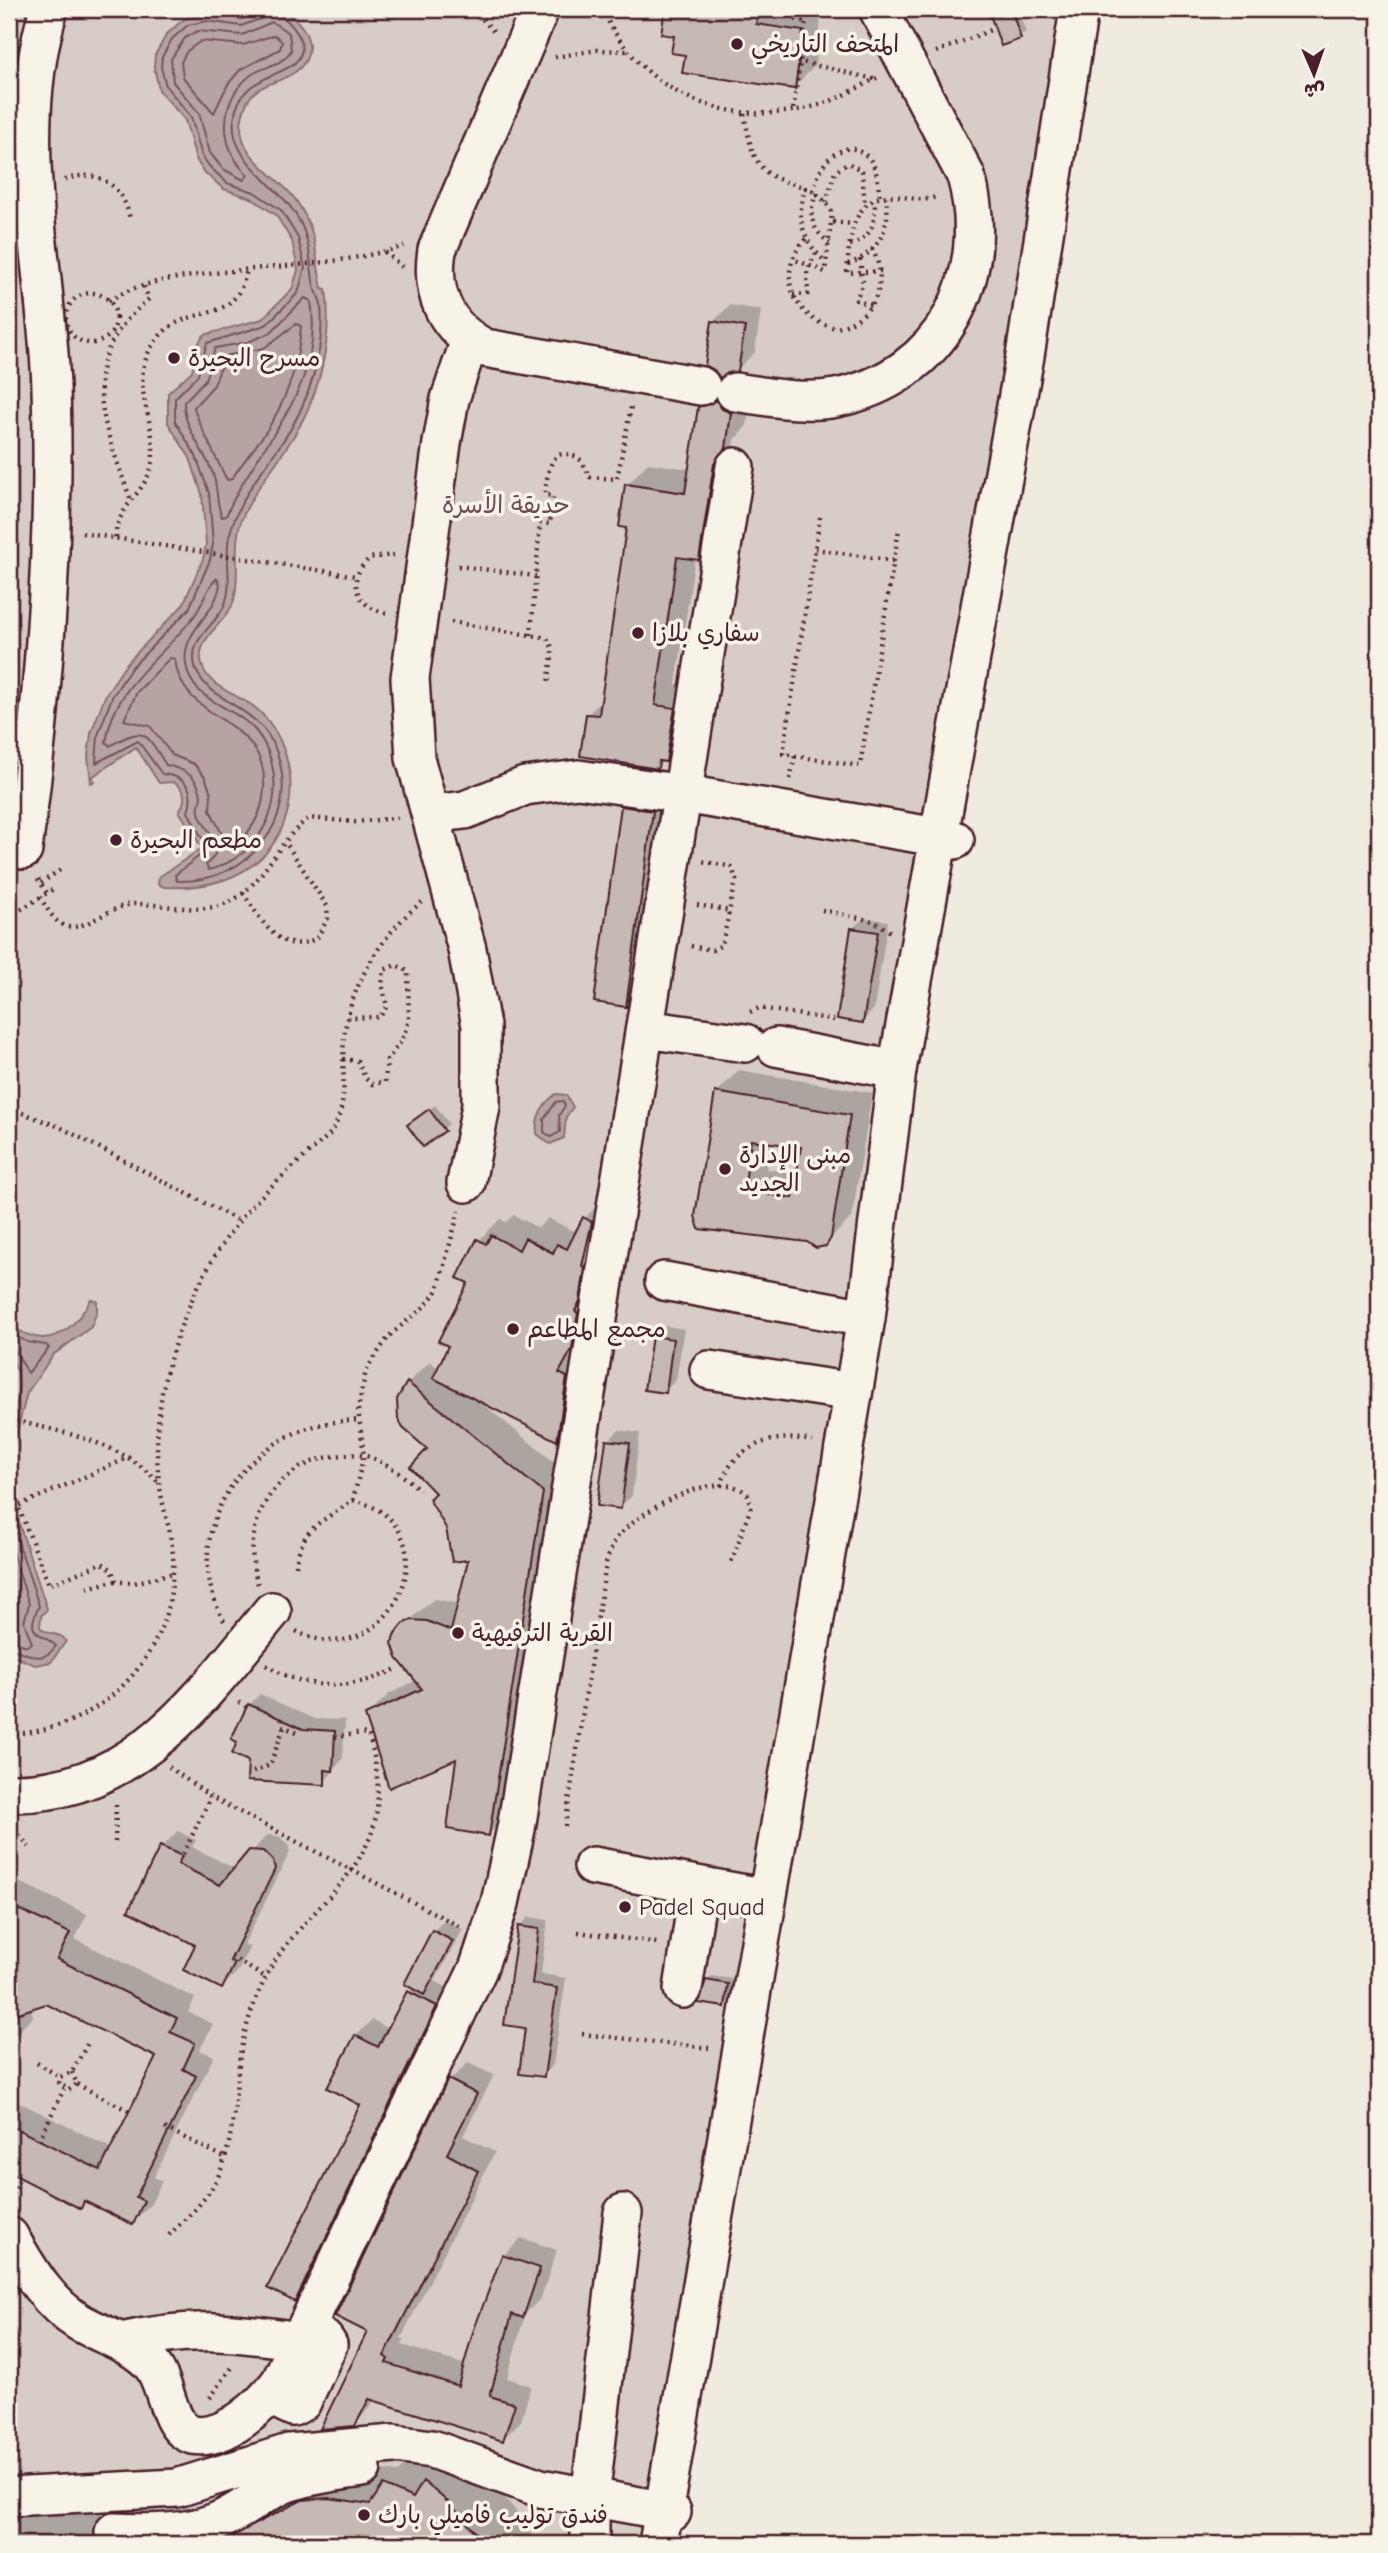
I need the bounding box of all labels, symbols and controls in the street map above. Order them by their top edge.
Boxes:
place label: المتحف التاريخي [751,30,899,65]
marker: المتحف التاريخي [729,36,745,52]
north arrow [1280,38,1350,108]
text: ش [1304,79,1325,101]
place label: مسرح البحيرة [188,344,320,374]
marker: مسرح البحيرة [166,350,182,366]
park label: حديقة الأسرة [442,488,570,519]
place label: سفاري بلازا [652,619,760,650]
marker: سفاري بلازا [630,625,646,641]
place label: مطعم البحيرة [130,826,262,858]
marker: مطعم البحيرة [108,832,124,848]
place label: مبنى الإدارة الجديد [739,1141,851,1197]
marker: مبنى الإدارة الجديد [717,1161,733,1177]
place label: مجمع المطاعم [527,1315,666,1347]
marker: مجمع المطاعم [505,1321,521,1337]
place label: القرية الترفيهية [472,1619,613,1647]
marker: القرية الترفيهية [450,1625,466,1641]
place label: Padel Squad [639,1893,765,1921]
marker: Padel Squad [617,1899,633,1915]
place label: فندق توليب فاميلي بارك [378,2501,608,2536]
marker: فندق توليب فاميلي بارك [356,2507,372,2523]

